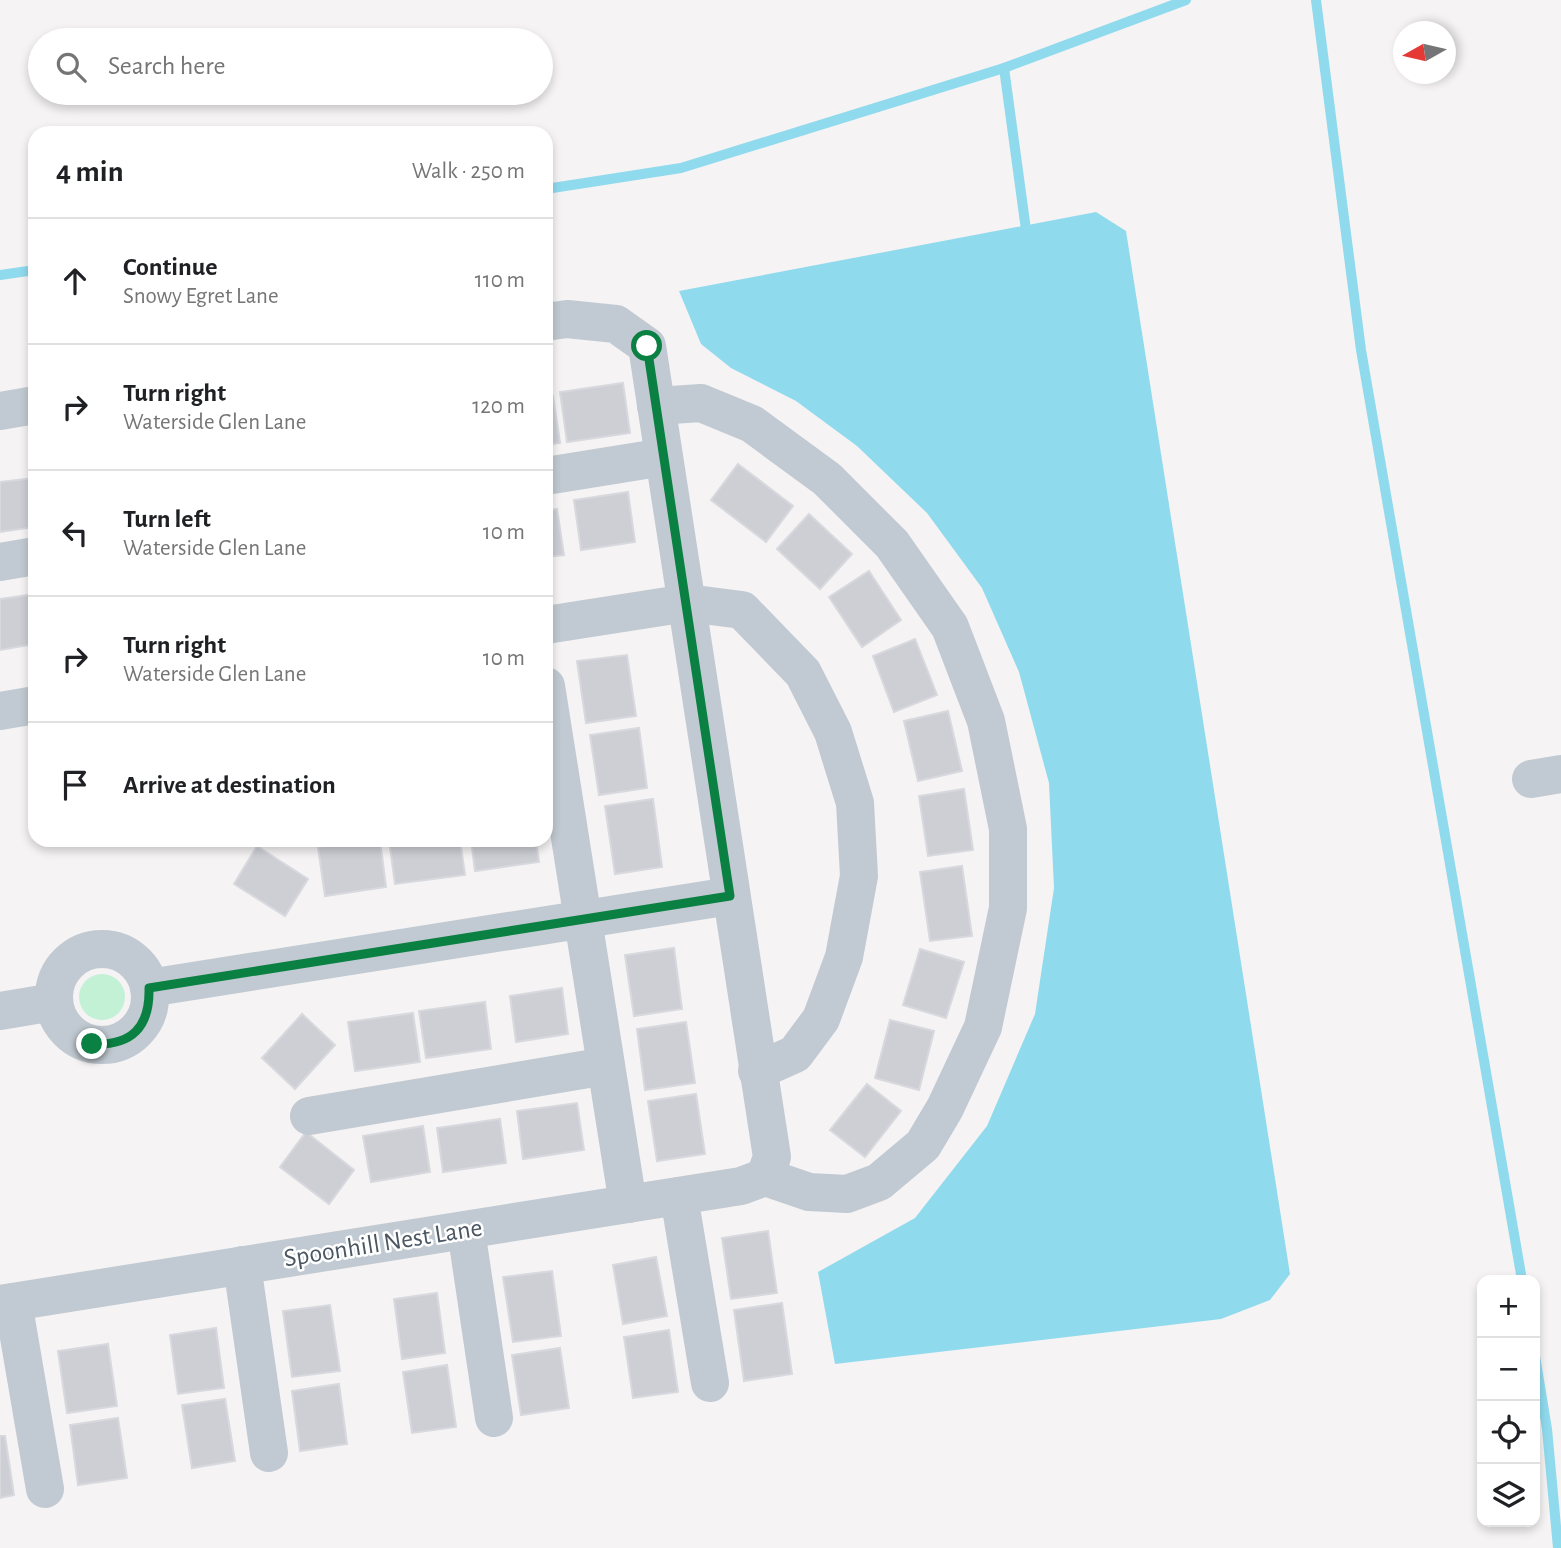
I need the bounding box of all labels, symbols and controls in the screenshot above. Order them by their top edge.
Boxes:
north arrow [1393,21,1456,84]
search box [28,28,553,105]
icon: search [52,48,90,86]
text: Search here [108,53,226,79]
text: 4 min [56,157,124,187]
text: Walk · 250 m [412,160,525,183]
text: Continue [123,254,218,280]
icon: ahead [56,262,94,300]
text: 110 m [475,269,525,292]
text: Snowy Egret Lane [123,285,279,308]
route start [631,330,662,361]
text: Turn right [123,380,226,406]
icon: right [56,388,94,426]
text: 120 m [472,395,525,418]
text: Waterside Glen Lane [123,411,306,434]
text: Turn left [123,506,211,532]
icon: left [56,514,94,552]
text: 10 m [483,521,525,544]
text: Waterside Glen Lane [123,537,306,560]
text: Turn right [123,632,226,658]
icon: right [56,640,94,678]
text: 10 m [483,647,525,670]
text: Waterside Glen Lane [123,663,306,686]
icon: arrive [56,766,94,804]
text: Arrive at destination [123,772,336,798]
route end [76,1028,107,1059]
street label: Spoonhill Nest Lane [282,1214,484,1272]
map controls [1477,1275,1540,1527]
button: + [1477,1275,1540,1338]
button: − [1477,1338,1540,1401]
button: locate [1477,1401,1540,1464]
button: layers [1477,1464,1540,1527]

